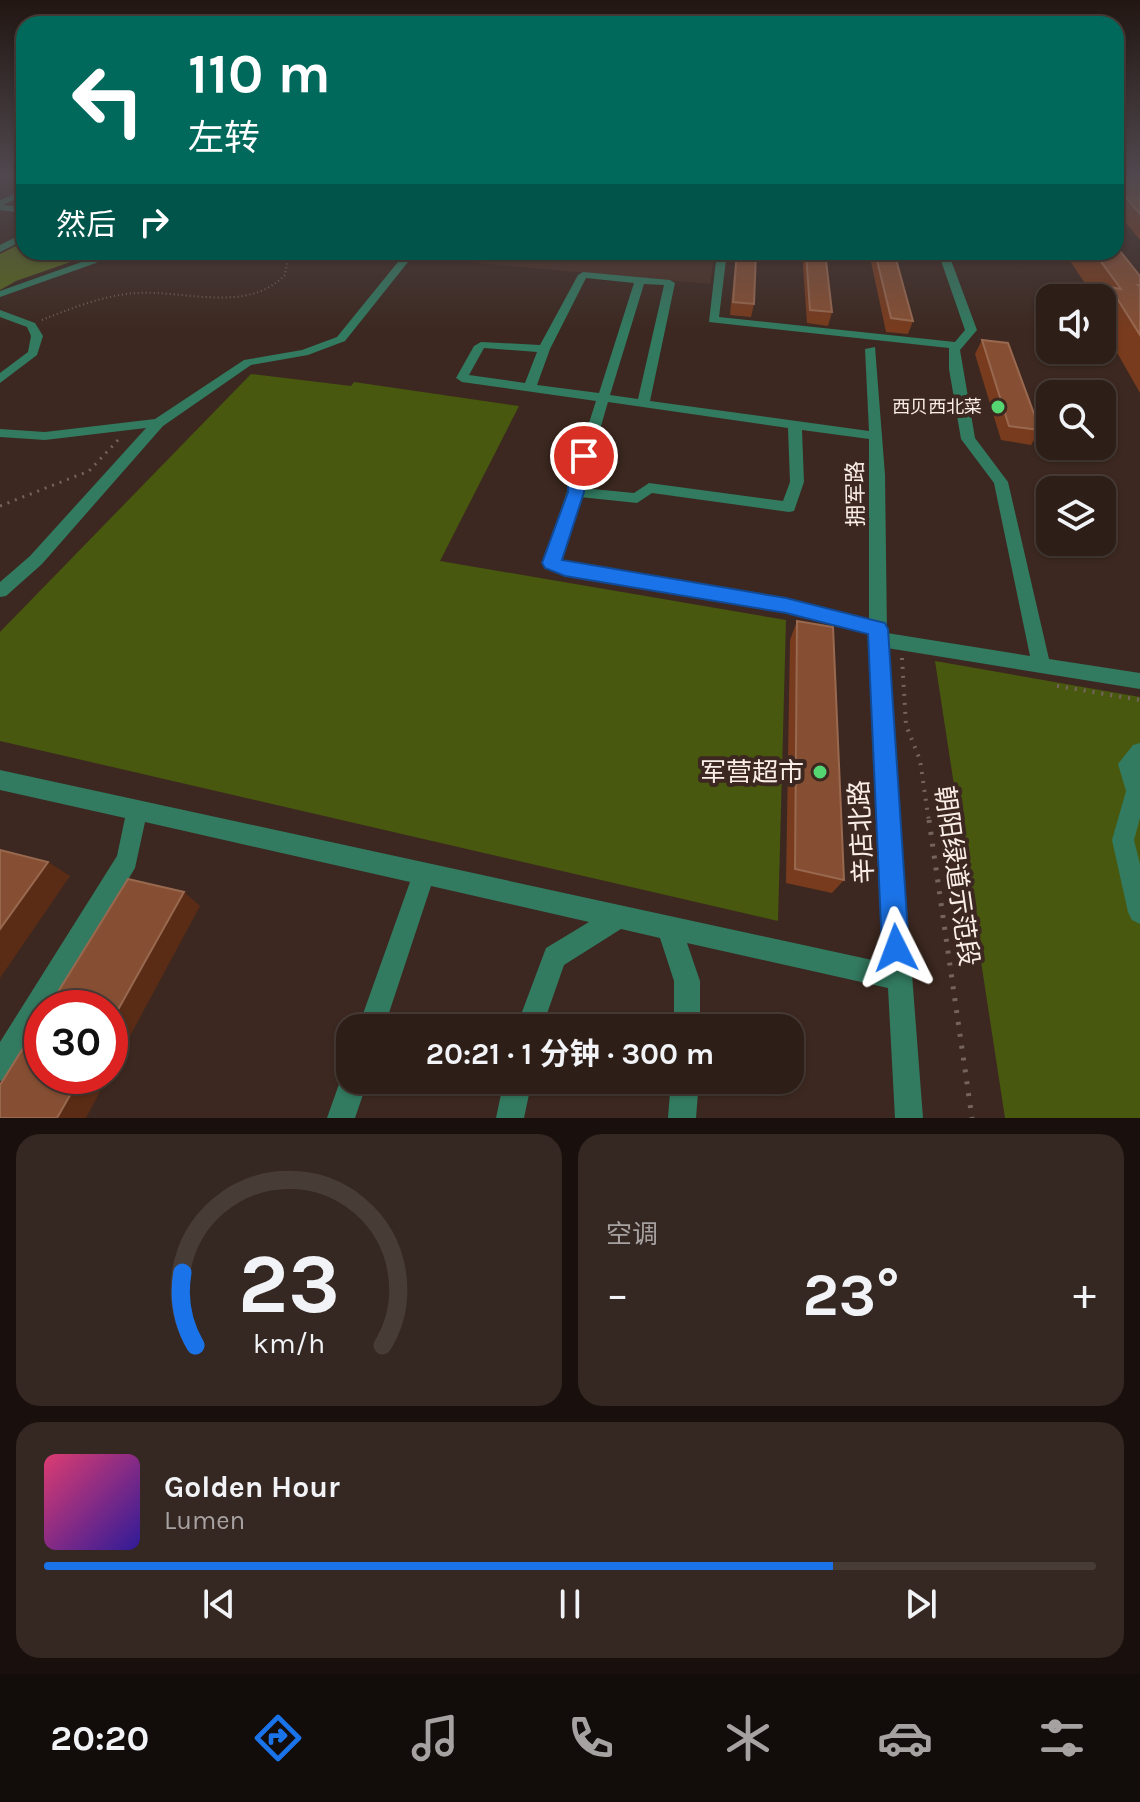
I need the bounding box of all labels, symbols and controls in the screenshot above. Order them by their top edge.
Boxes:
text: 110 m [188,41,331,106]
icon: left [56,48,160,152]
text: 左转 [188,117,260,159]
icon: right [132,200,176,244]
text: 然后 [56,207,116,243]
map controls [1036,284,1116,556]
button: sound [1036,284,1116,364]
button: search [1036,380,1116,460]
place label: 西贝西北菜 [892,396,982,418]
marker: 西贝西北菜 [989,398,1007,416]
pin [550,422,618,490]
icon: arrive [562,434,606,478]
street label: 拥军路 [842,461,870,527]
button: layers [1036,476,1116,556]
place label: 军营超市 [700,757,804,788]
marker: 军营超市 [811,763,829,781]
street label: 辛店北路 [843,779,880,885]
street label: 朝阳绿道示范段 [928,784,985,968]
position arrow [854,906,938,990]
speed limit sign: 30 [24,990,128,1094]
text: 20:21 · 1 分钟 · 300 m [426,1036,714,1072]
text: 空调 [606,1219,658,1250]
text: 23 [238,1236,340,1333]
text: 23° [803,1260,899,1330]
text: − [606,1269,629,1320]
text: + [1073,1269,1096,1320]
text: km/h [253,1327,325,1360]
text: Golden Hour [164,1469,340,1505]
text: Lumen [164,1505,245,1536]
icon: previous [197,1582,241,1626]
icon: pause [548,1582,592,1626]
icon: next [899,1582,943,1626]
icon: directions [250,1710,306,1766]
icon: music [407,1710,463,1766]
icon: phone [563,1710,619,1766]
icon: climate [720,1710,776,1766]
icon: car [877,1710,933,1766]
icon: filters [1034,1710,1090,1766]
text: 20:20 [50,1717,149,1759]

